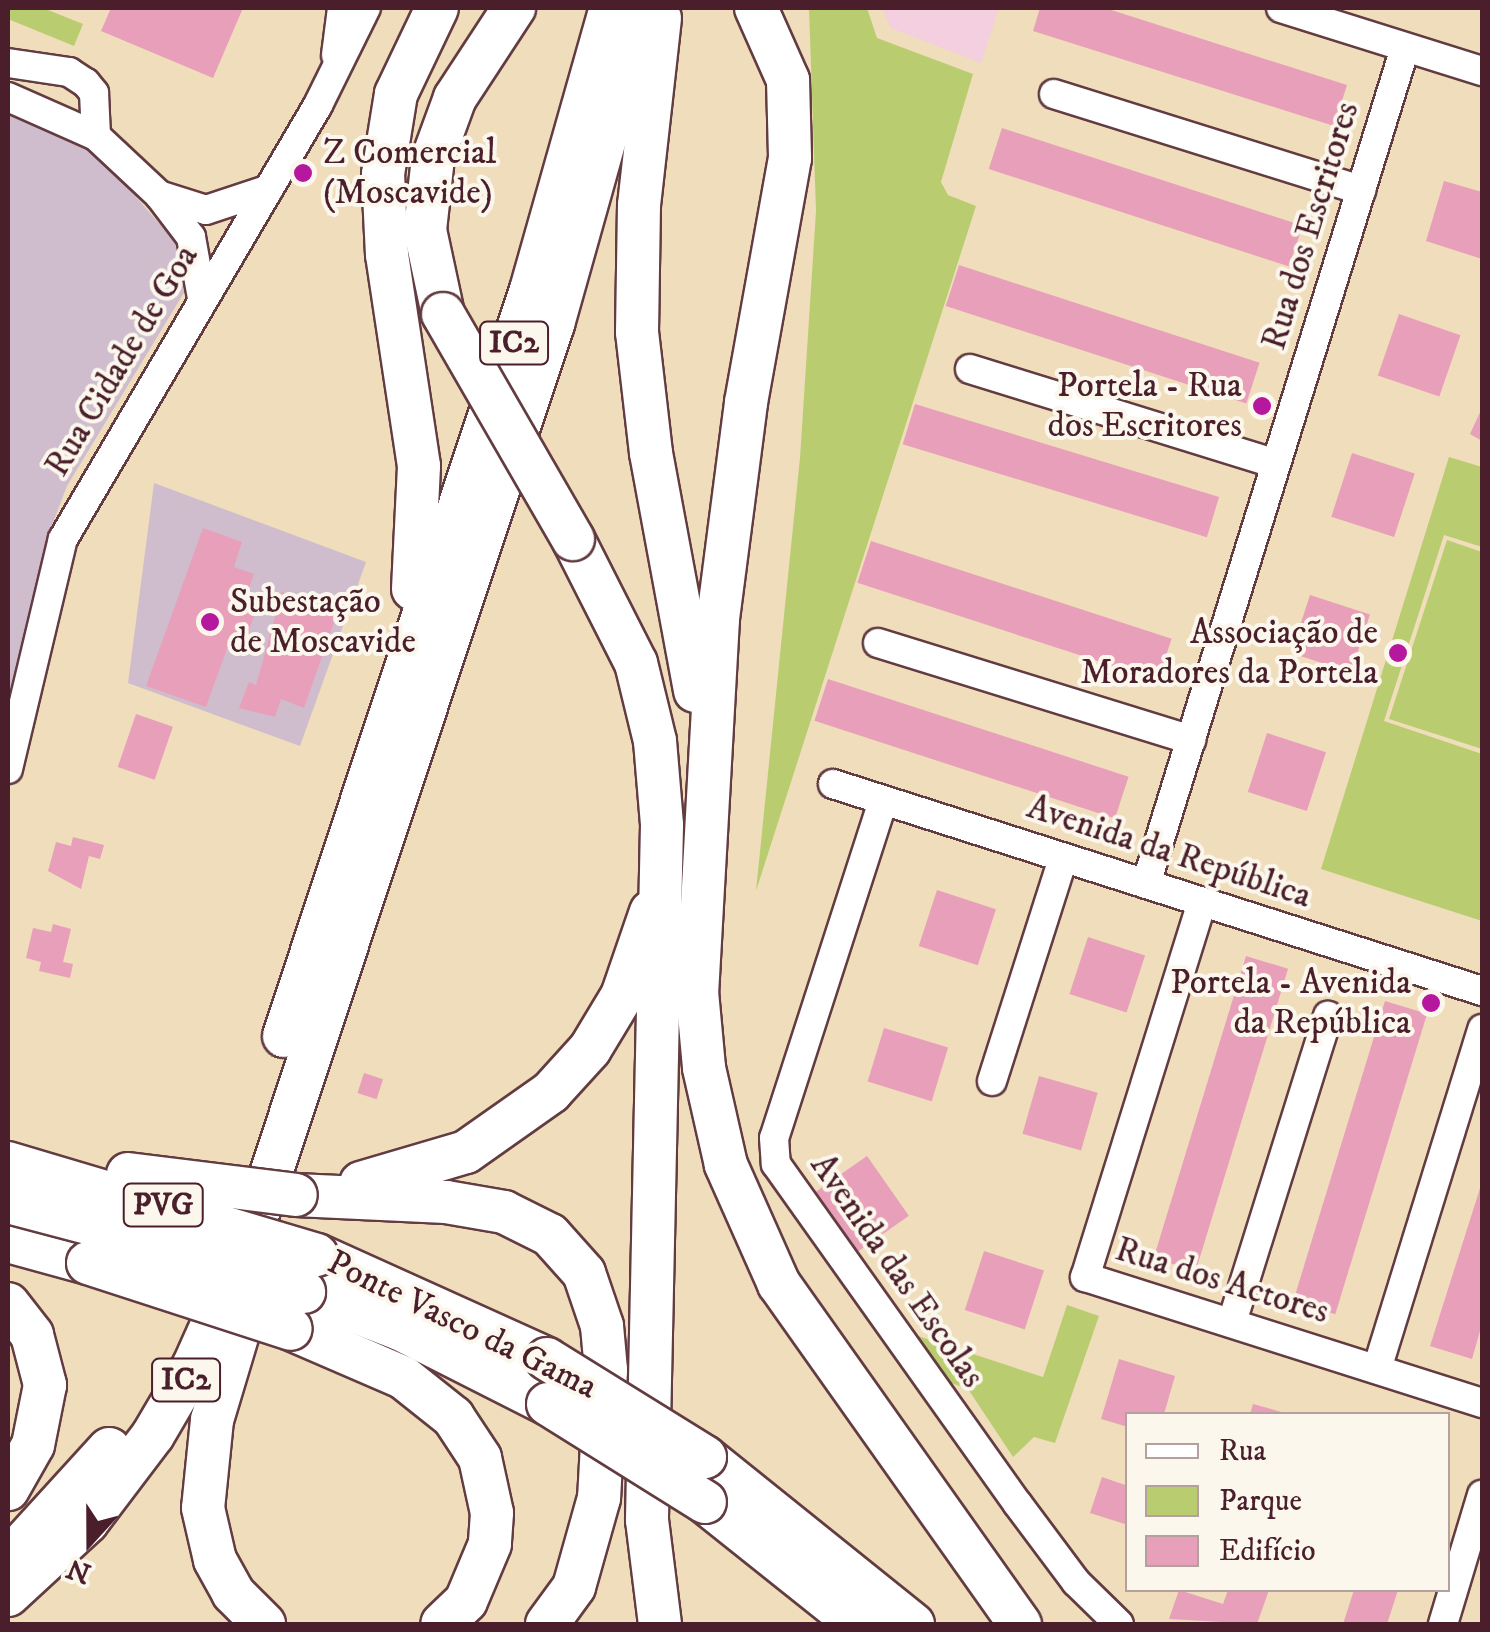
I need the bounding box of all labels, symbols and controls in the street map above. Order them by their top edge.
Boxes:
street label: Rua dos Escritores [1253,97,1369,355]
place label: Z Comercial (Moscavide) [323,132,496,214]
marker: Z Comercial (Moscavide) [292,162,314,184]
street label: Rua Cidade de Goa [36,238,208,484]
road number: IC2 [479,316,549,370]
place label: Portela - Rua dos Escritores [1048,365,1242,447]
marker: Portela - Rua dos Escritores [1251,395,1273,417]
place label: Subestação de Moscavide [230,581,416,663]
marker: Subestação de Moscavide [199,611,221,633]
place label: Associação de Moradores da Portela [1080,612,1378,694]
marker: Associação de Moradores da Portela [1387,642,1409,664]
street label: Avenida da República [1022,786,1316,918]
place label: Portela - Avenida da República [1170,962,1411,1044]
marker: Portela - Avenida da República [1420,992,1442,1014]
street label: Avenida das Escolas [801,1146,993,1396]
road number: PVG [120,1178,206,1232]
street label: Rua dos Actores [1110,1229,1334,1333]
street label: Ponte Vasco da Gama [320,1242,604,1408]
road number: IC2 [151,1353,221,1407]
legend [1125,1412,1450,1592]
text: Rua [1219,1433,1266,1470]
text: Parque [1219,1483,1302,1520]
north arrow [40,1492,140,1592]
text: Edifício [1219,1533,1315,1570]
text: N [62,1550,96,1591]

